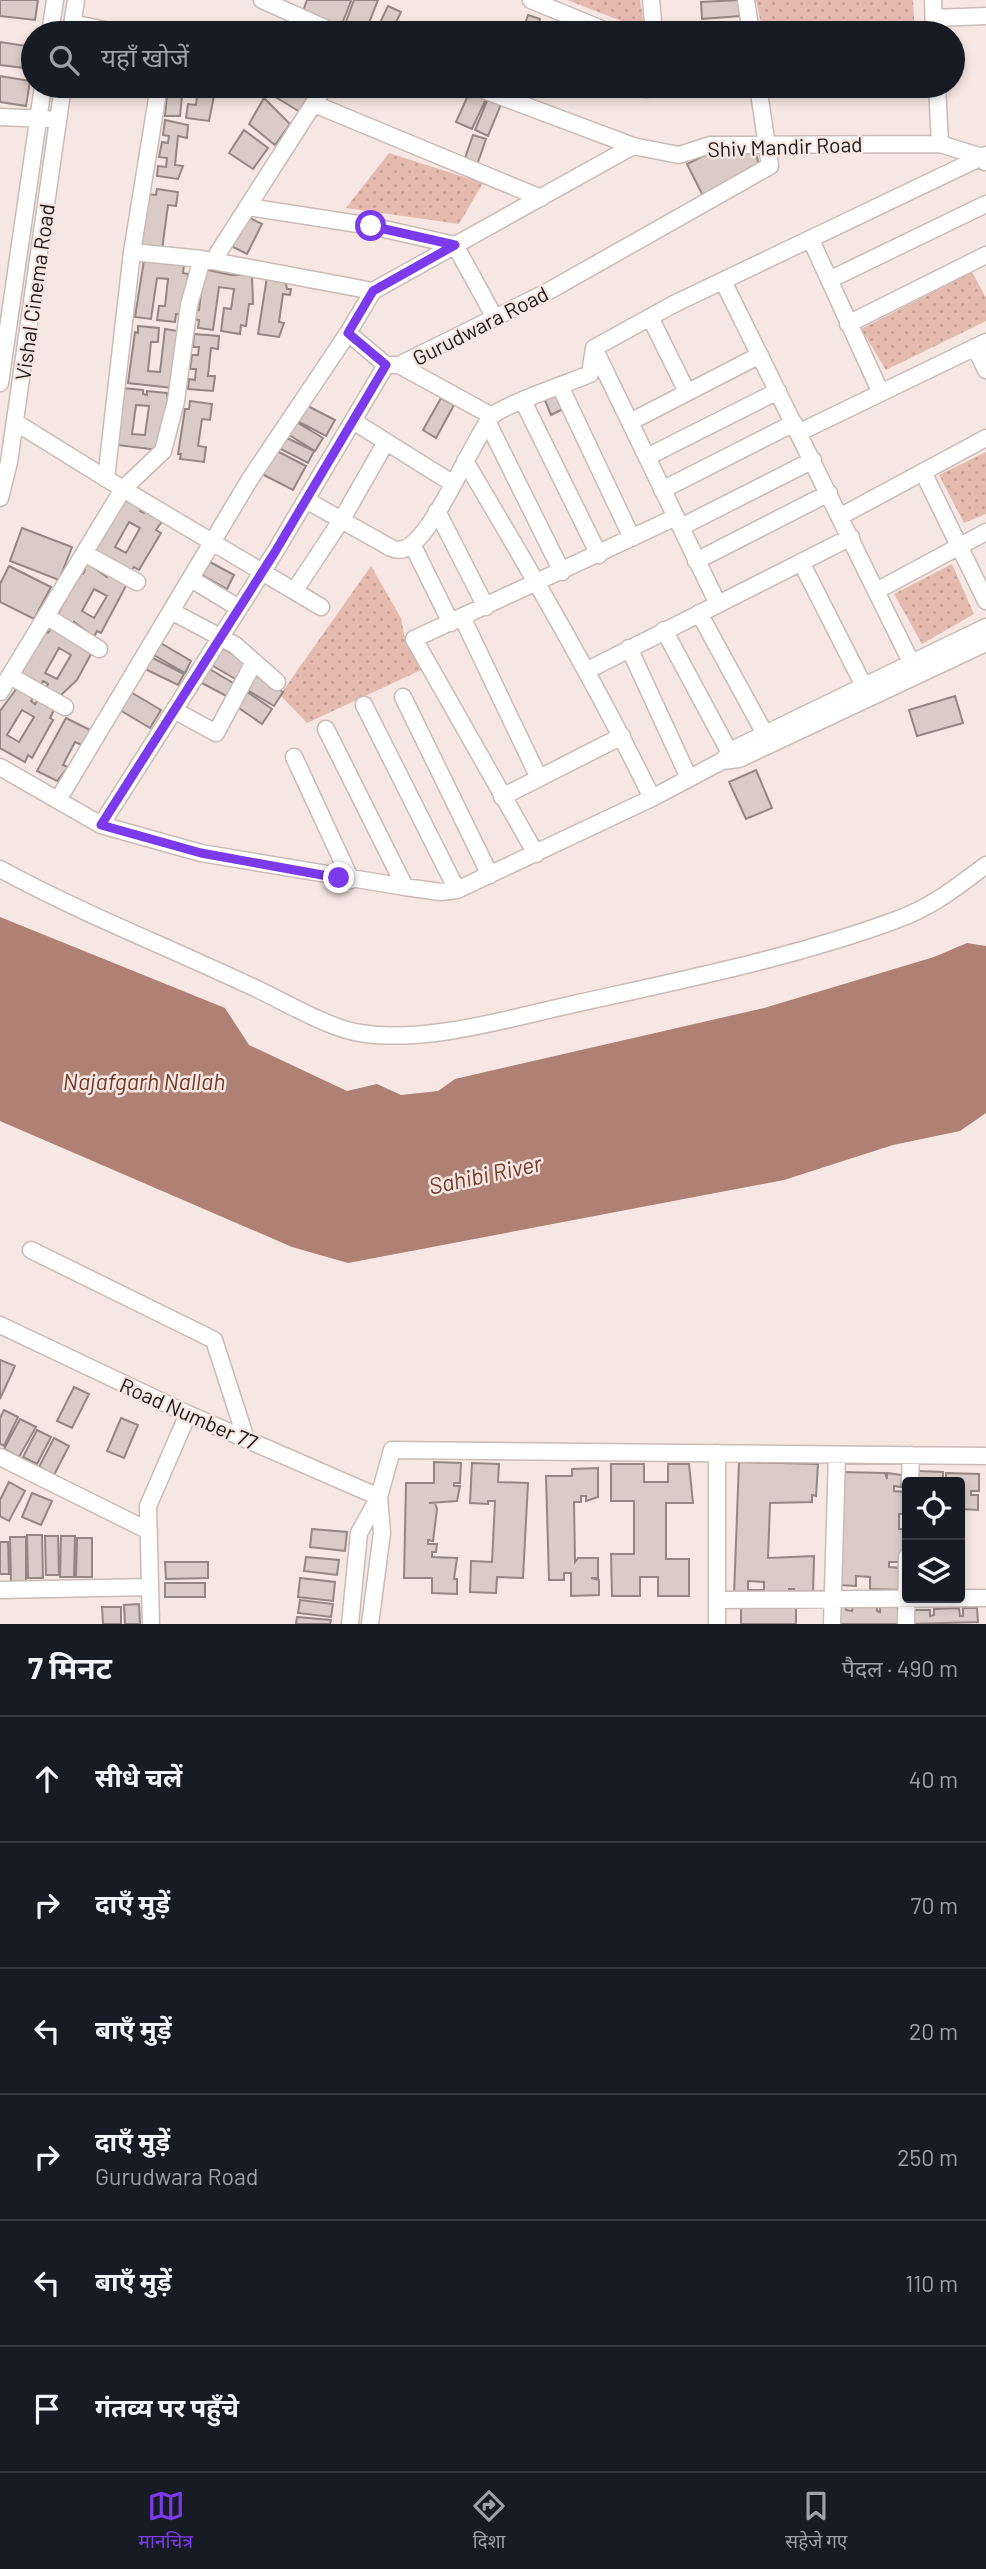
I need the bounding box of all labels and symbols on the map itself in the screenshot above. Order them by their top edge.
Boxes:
street label: Shiv Mandir Road [707,131,863,161]
street label: Vishal Cinema Road [9,202,59,382]
route start [355,210,386,241]
street label: Gurudwara Road [408,280,552,370]
route end [323,862,354,893]
water label: Najafgarh Nallah [63,1067,225,1095]
water label: Sahibi River [426,1148,545,1200]
street label: Road Number 77 [116,1372,262,1454]

